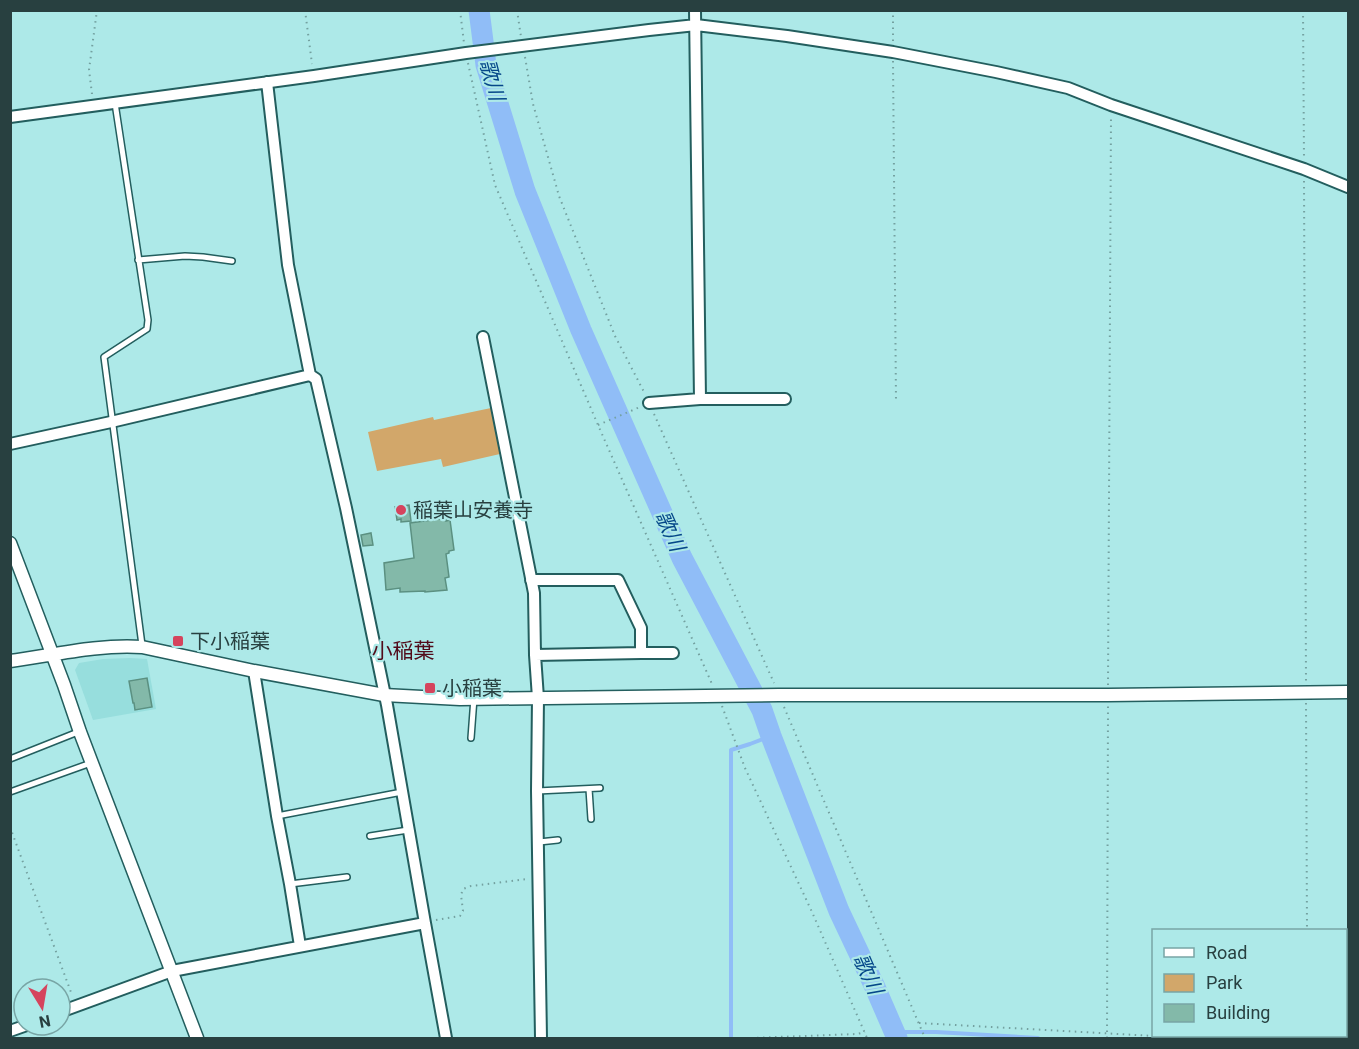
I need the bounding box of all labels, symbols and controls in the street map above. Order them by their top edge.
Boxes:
water label: 歌川 [475,57,510,105]
place label: 稲葉山安養寺 [413,498,533,522]
marker: 稲葉山安養寺 [394,503,408,517]
water label: 歌川 [650,507,690,557]
place label: 下小稲葉 [190,629,270,653]
marker: 下小稲葉 [171,634,185,648]
district label: 小稲葉 [372,639,435,663]
place label: 小稲葉 [442,676,502,700]
marker: 小稲葉 [423,681,437,695]
legend [1152,929,1347,1037]
text: Road [1206,942,1247,963]
water label: 歌川 [848,950,888,1000]
text: Park [1206,972,1243,993]
north arrow [12,977,72,1037]
text: Building [1206,1002,1270,1023]
text: N [37,1011,52,1032]

